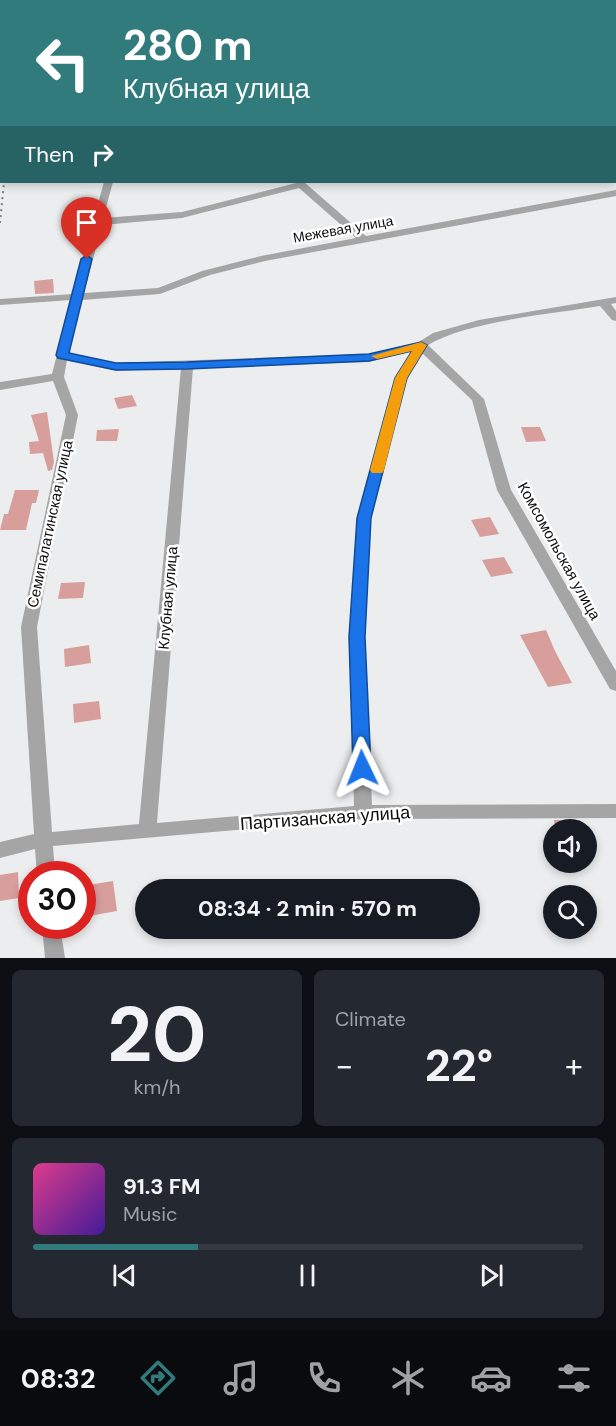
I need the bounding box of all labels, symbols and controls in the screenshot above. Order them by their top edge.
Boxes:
text: 280 m [123,18,253,73]
icon: left [24,24,102,102]
text: Клубная улица [123,71,310,106]
icon: right [86,138,119,171]
text: Then [24,140,74,169]
pin [61,197,112,259]
icon: arrive [70,206,103,239]
street label: Межевая улица [291,211,395,247]
street label: Семипалатинская улица [22,438,78,610]
street label: Комсомольская улица [513,479,605,624]
street label: Клубная улица [154,545,183,651]
position arrow [330,736,394,800]
street label: Партизанская улица [239,800,412,836]
map controls [543,819,597,939]
button: sound [543,819,597,873]
speed limit sign: 30 [18,861,96,939]
button: search [543,885,597,939]
text: 08:34 · 2 min · 570 m [198,894,417,923]
text: 20 [107,984,207,1085]
text: Climate [335,1006,406,1032]
text: 22° [425,1036,493,1095]
text: − [335,1044,353,1087]
text: + [565,1044,583,1087]
text: km/h [133,1074,181,1100]
text: 91.3 FM [123,1172,201,1201]
text: Music [123,1201,178,1227]
icon: previous [108,1259,141,1292]
icon: pause [291,1259,324,1292]
icon: next [475,1259,508,1292]
icon: directions [137,1357,179,1399]
icon: music [220,1357,262,1399]
icon: phone [303,1357,345,1399]
icon: climate [387,1357,429,1399]
icon: car [470,1357,512,1399]
icon: filters [553,1357,595,1399]
text: 08:32 [21,1361,95,1396]

